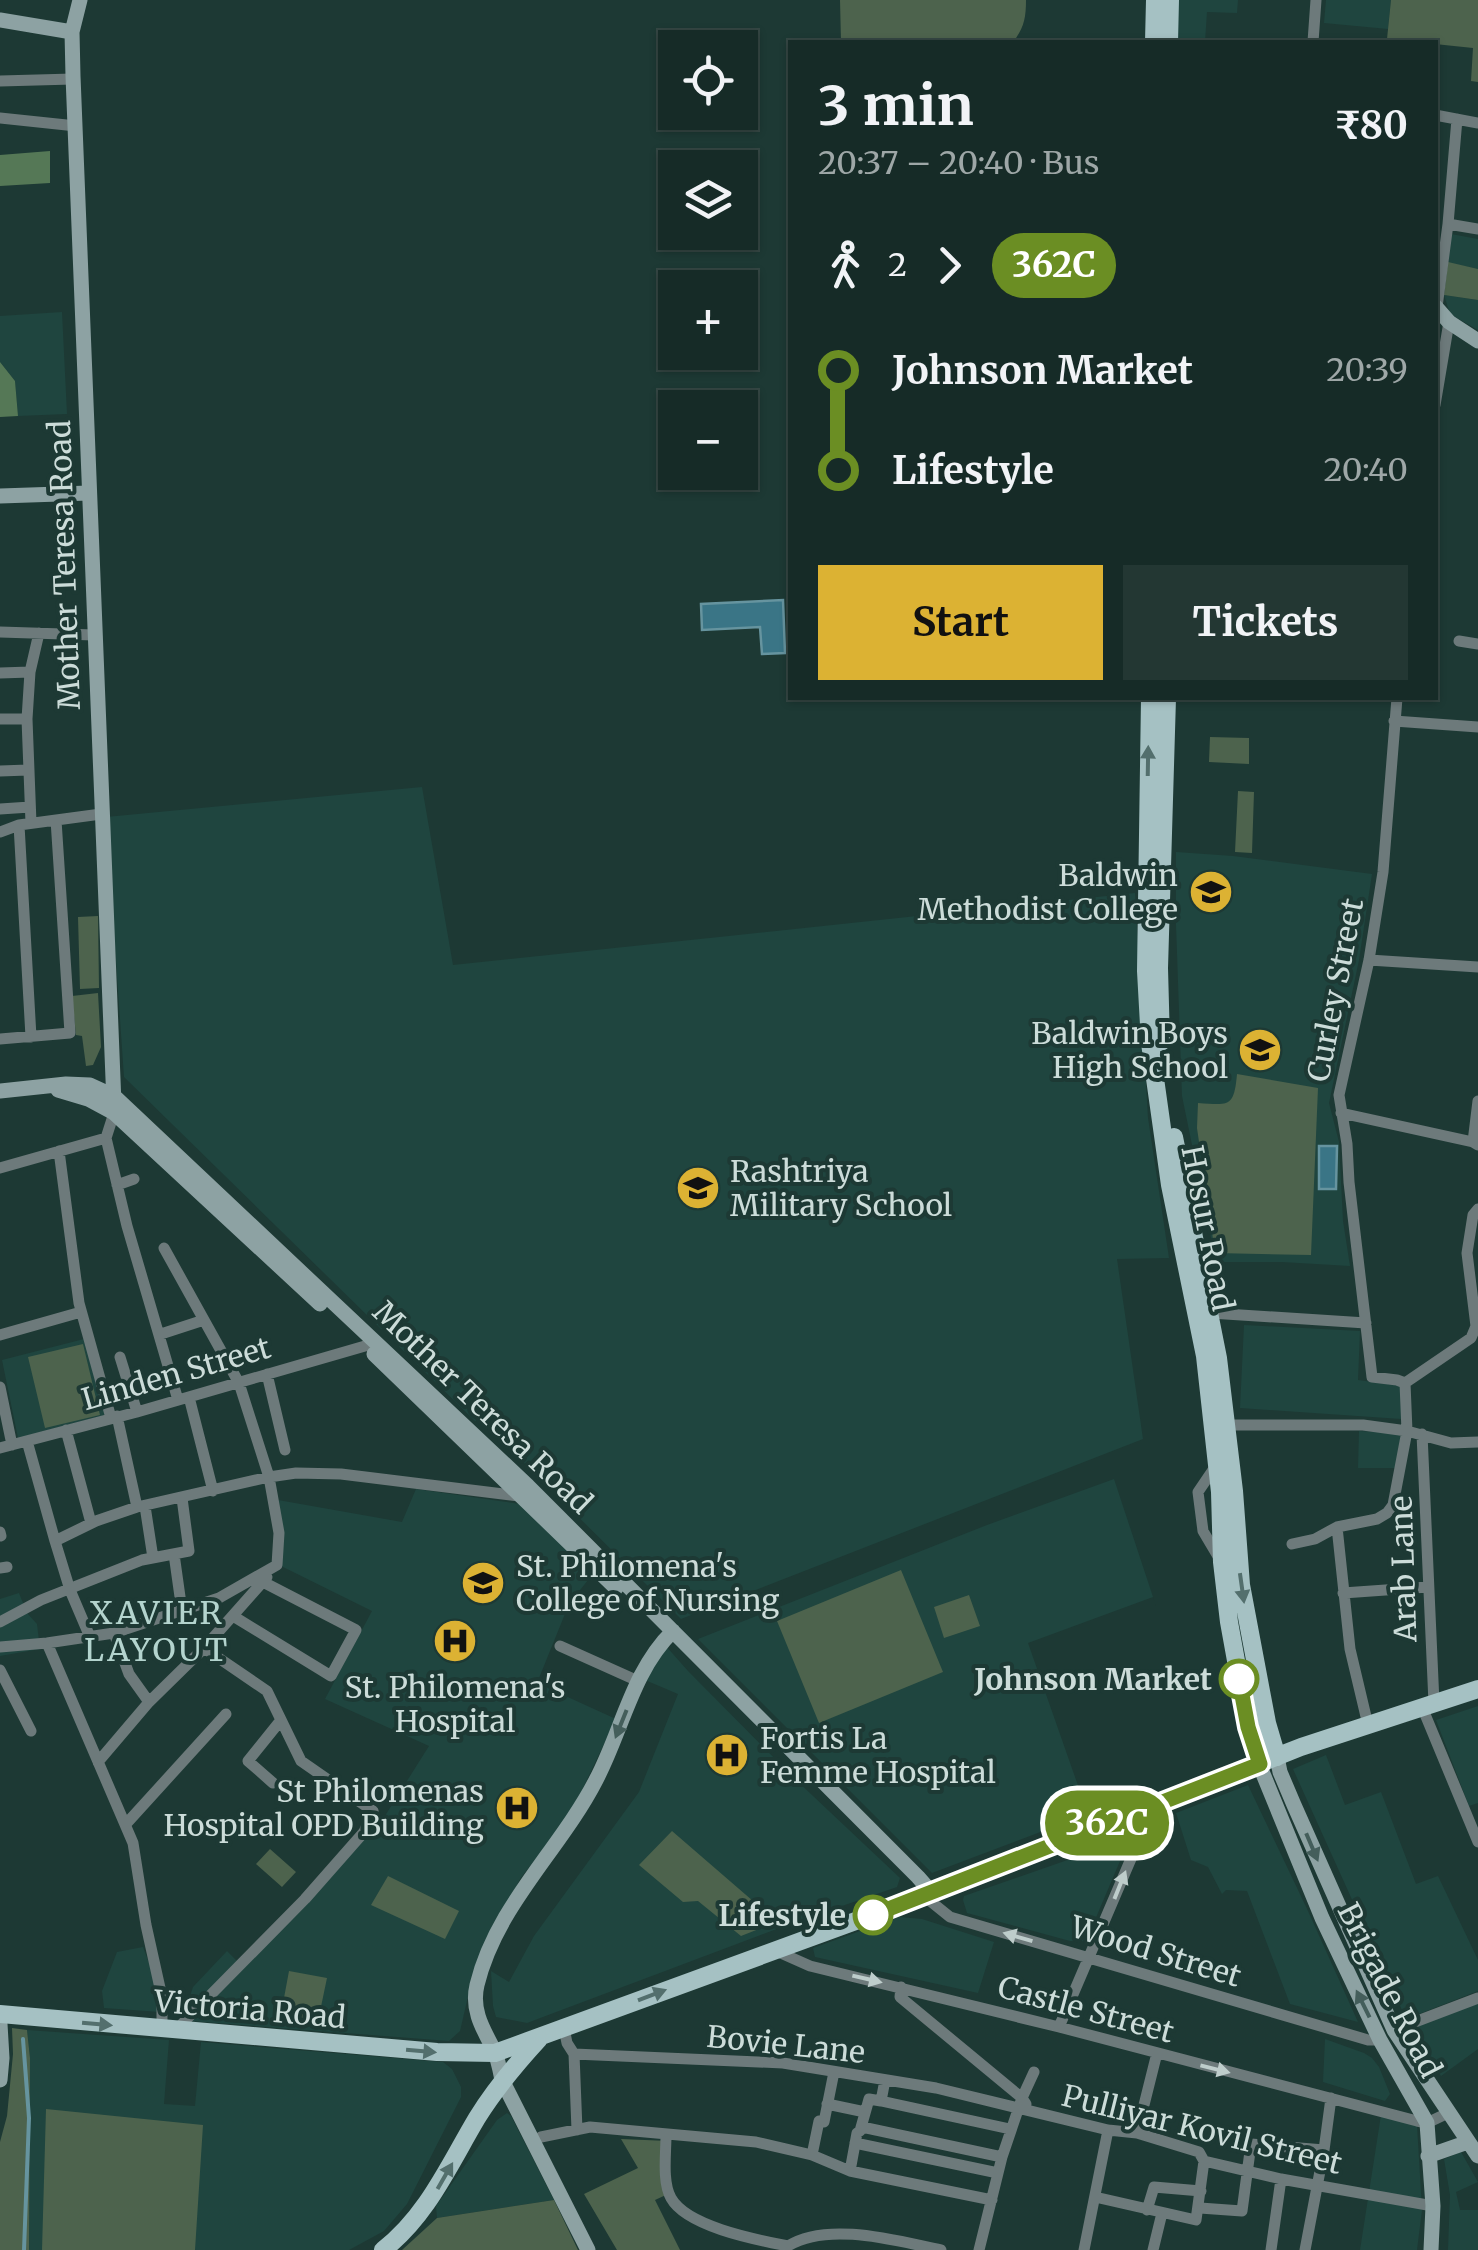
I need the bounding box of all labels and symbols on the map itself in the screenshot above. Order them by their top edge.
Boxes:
street label: Mother Teresa Road [40,419,88,711]
one-way arrow [1141,744,1157,776]
place label: Baldwin Methodist College [918,856,1178,928]
school or university icon: Baldwin Methodist College [1188,869,1234,915]
street label: Curley Street [1299,895,1371,1085]
place label: Baldwin Boys High School [1031,1014,1228,1086]
school or university icon: Baldwin Boys High School [1237,1027,1283,1073]
street label: Hosur Road [1173,1142,1243,1314]
place label: Rashtriya Military School [730,1152,952,1224]
school or university icon: Rashtriya Military School [675,1165,721,1211]
street label: Mother Teresa Road [365,1293,601,1521]
street label: Linden Street [77,1328,275,1418]
street label: Arab Lane [1381,1495,1425,1644]
place label: St. Philomena's College of Nursing [516,1547,779,1619]
school or university icon: St. Philomena's College of Nursing [460,1560,506,1606]
one-way arrow [1234,1573,1250,1604]
district label: XAVIER LAYOUT [84,1593,230,1670]
hospital icon: St. Philomena's Hospital [432,1618,478,1664]
place label: Johnson Market [973,1660,1212,1698]
marker: Johnson Market [1220,1660,1258,1698]
place label: St. Philomena's Hospital [345,1668,565,1740]
one-way arrow [612,1709,628,1739]
place label: Fortis La Femme Hospital [760,1719,996,1791]
hospital icon: Fortis La Femme Hospital [704,1732,750,1778]
place label: St Philomenas Hospital OPD Building [163,1772,484,1844]
hospital icon: St Philomenas Hospital OPD Building [494,1785,540,1831]
line badge: 362C [1037,1790,1177,1856]
one-way arrow [1304,1832,1320,1862]
one-way arrow [1112,1871,1128,1900]
place label: Lifestyle [718,1896,846,1934]
marker: Lifestyle [854,1896,892,1934]
street label: Brigade Road [1330,1896,1450,2084]
street label: Wood Street [1065,1907,1246,1995]
one-way arrow [1002,1928,1033,1944]
street label: Castle Street [994,1967,1178,2051]
one-way arrow [852,1972,883,1987]
street label: Victoria Road [152,1982,347,2036]
one-way arrow [637,1987,667,2003]
one-way arrow [1355,1989,1372,2018]
one-way arrow [82,2016,113,2032]
street label: Bovie Lane [705,2017,867,2071]
one-way arrow [405,2043,437,2059]
one-way arrow [1200,2062,1231,2077]
street label: Pulliyar Kovil Street [1058,2076,1346,2182]
one-way arrow [435,2162,453,2190]

